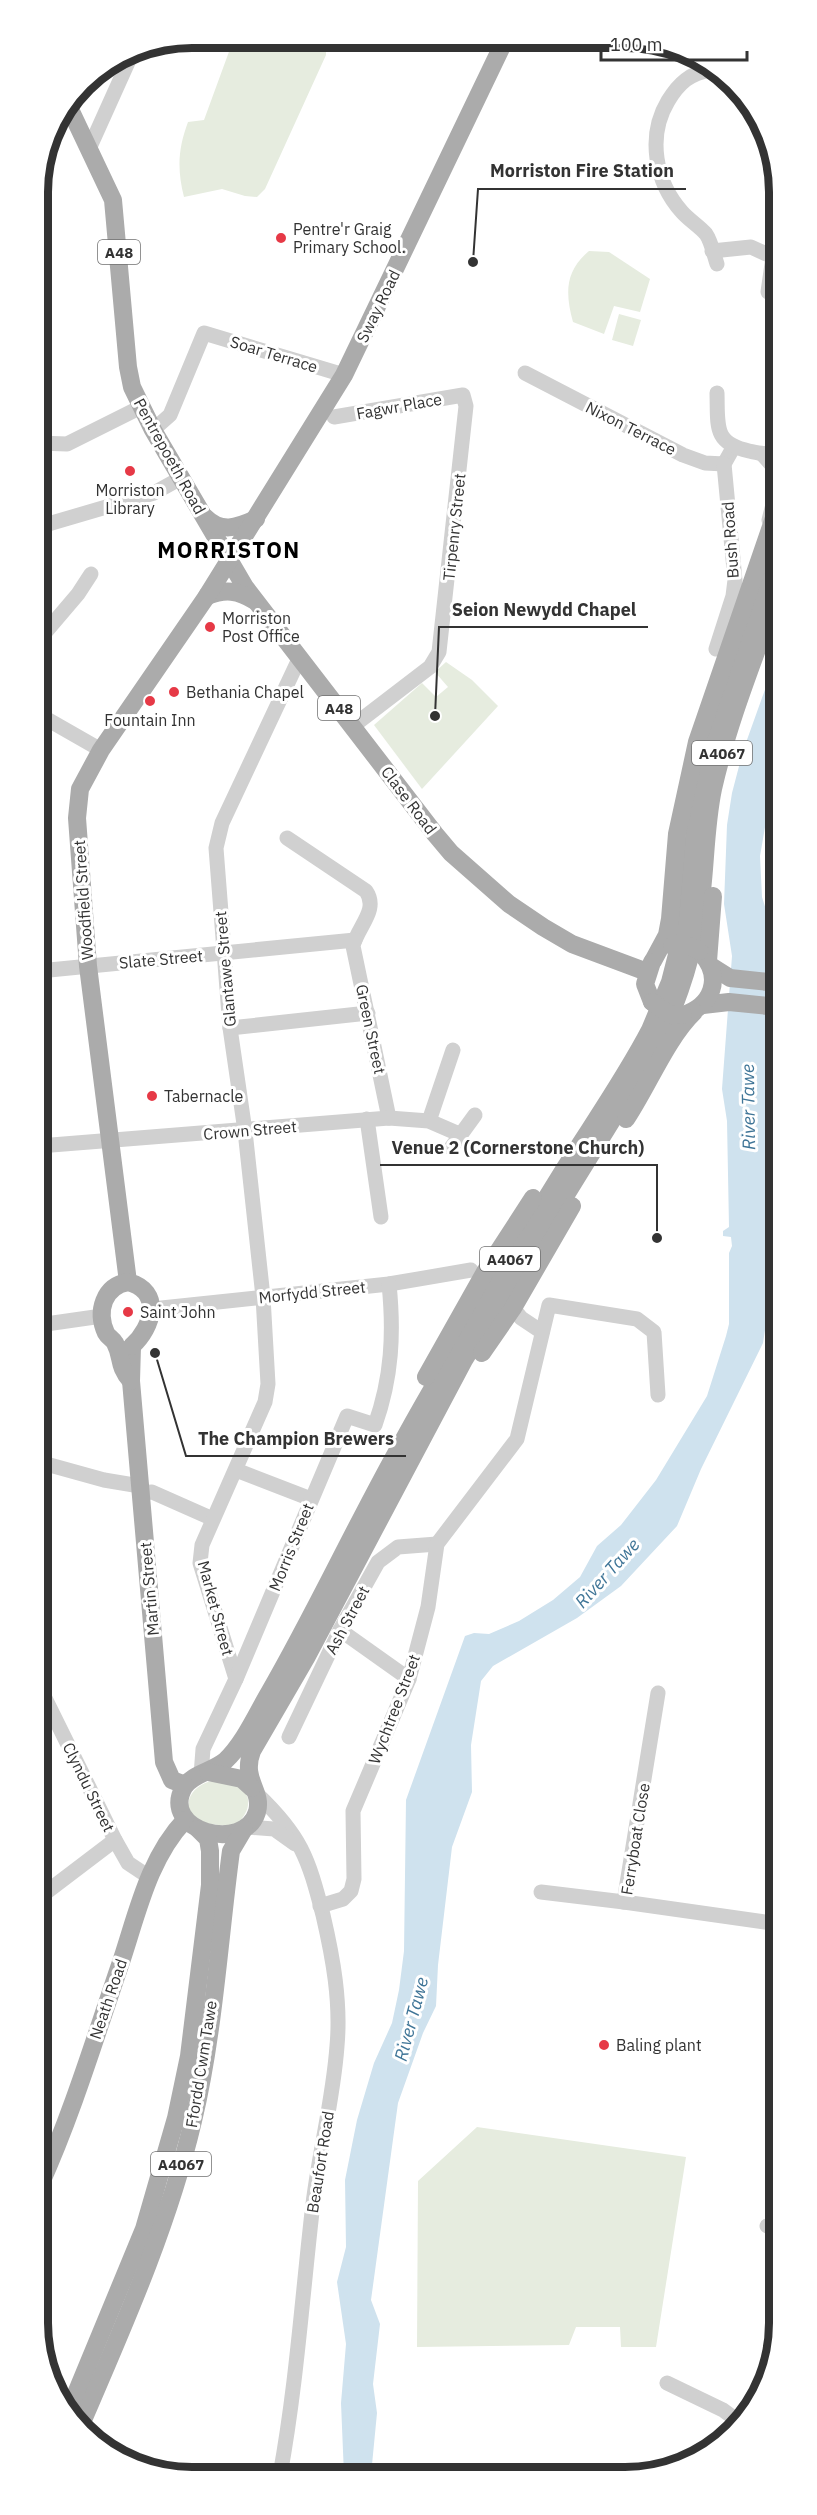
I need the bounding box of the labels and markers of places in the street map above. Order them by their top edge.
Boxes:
callout: Morriston Fire Station [478,153,686,189]
place label: Pentre'r Graig Primary School. [293,219,406,257]
marker: Pentre'r Graig Primary School. [274,231,288,245]
marker: Morriston Library [123,464,137,478]
place label: Morriston Library [96,480,164,518]
callout: Seion Newydd Chapel [439,591,648,627]
place label: Morriston Post Office [222,608,300,646]
marker: Morriston Post Office [203,620,217,634]
place label: Bethania Chapel [186,682,304,702]
marker: Bethania Chapel [167,685,181,699]
marker: Fountain Inn [143,694,157,708]
place label: Fountain Inn [104,710,196,730]
place label: Tabernacle [164,1086,244,1106]
marker: Tabernacle [145,1089,159,1103]
callout: Venue 2 (Cornerstone Church) [380,1129,657,1165]
place label: Saint John [140,1302,216,1322]
marker: Saint John [121,1305,135,1319]
callout: The Champion Brewers [186,1420,406,1456]
place label: Baling plant [616,2035,702,2055]
marker: Baling plant [597,2038,611,2052]

